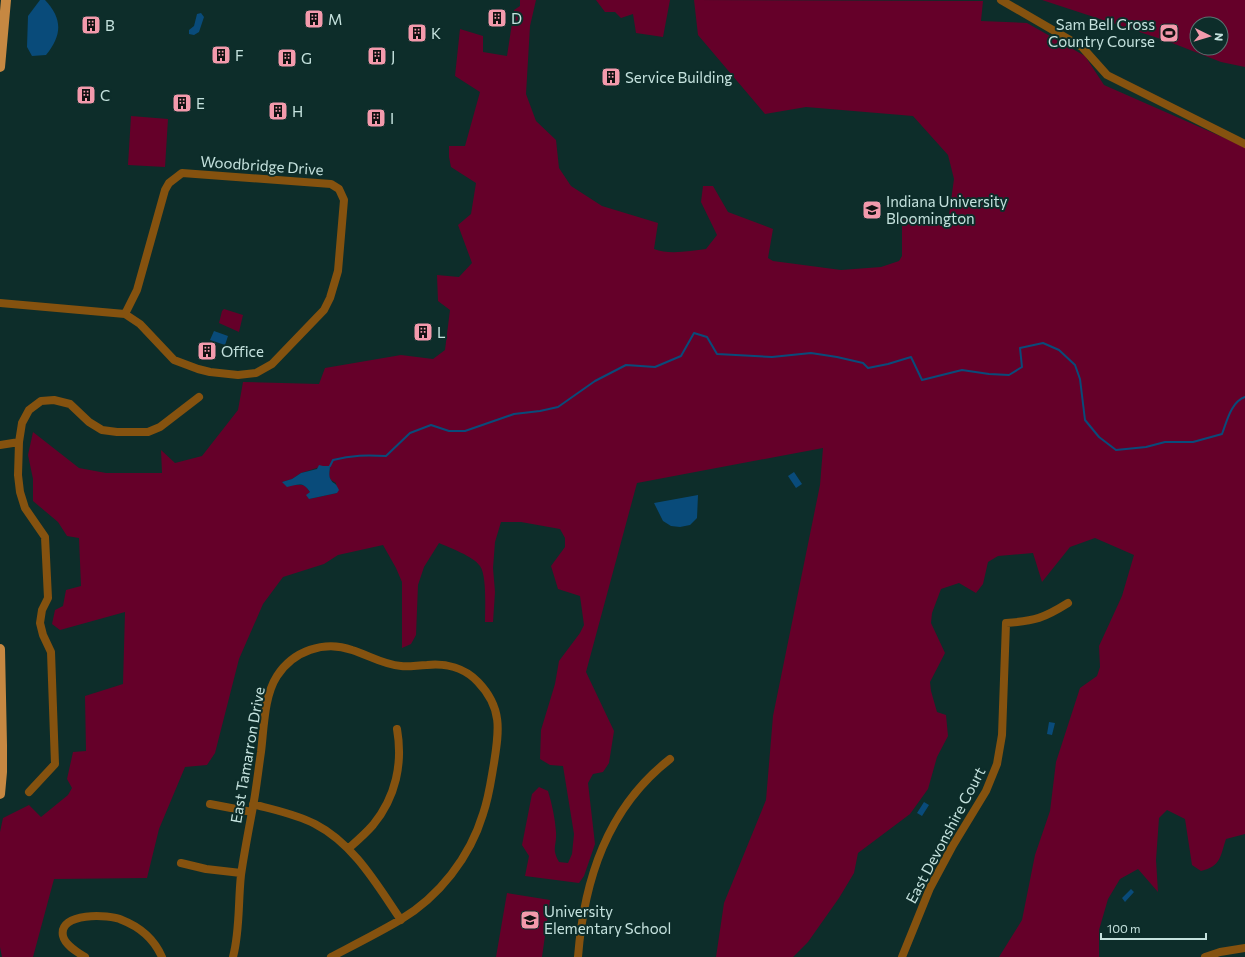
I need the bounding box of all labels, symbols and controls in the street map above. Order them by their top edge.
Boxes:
building icon: D [486,7,508,29]
building icon: M [303,8,325,30]
place label: D [511,9,522,27]
place label: M [328,10,342,28]
building icon: B [80,14,102,36]
place label: Sam Bell Cross Country Course [1048,15,1155,50]
place label: B [105,16,115,34]
north arrow [1189,16,1229,56]
building icon: K [406,22,428,44]
sports icon: Sam Bell Cross Country Course [1158,22,1180,44]
place label: K [431,24,441,42]
text: N [1213,32,1226,42]
building icon: F [210,44,232,66]
building icon: J [366,45,388,67]
place label: F [235,46,244,64]
building icon: G [276,47,298,69]
place label: J [391,47,395,65]
place label: G [301,49,312,67]
building icon: Service Building [600,66,622,88]
place label: Service Building [625,68,732,86]
building icon: C [75,84,97,106]
place label: C [100,86,110,104]
building icon: E [171,92,193,114]
place label: E [196,94,205,112]
building icon: H [267,100,289,122]
place label: H [292,102,303,120]
building icon: I [365,107,387,129]
place label: I [390,109,394,127]
street label: Woodbridge Drive [200,152,324,178]
place label: Indiana University Bloomington [886,192,1008,227]
school or university icon: Indiana University Bloomington [861,199,883,221]
building icon: L [412,321,434,343]
place label: L [437,323,446,341]
building icon: Office [196,340,218,362]
place label: Office [221,342,264,360]
street label: East Tamarron Drive [226,685,268,825]
street label: East Devonshire Court [901,764,989,906]
place label: University Elementary School [544,902,671,937]
school or university icon: University Elementary School [519,909,541,931]
scale bar [1101,915,1206,941]
text: 100 m [1107,921,1141,935]

